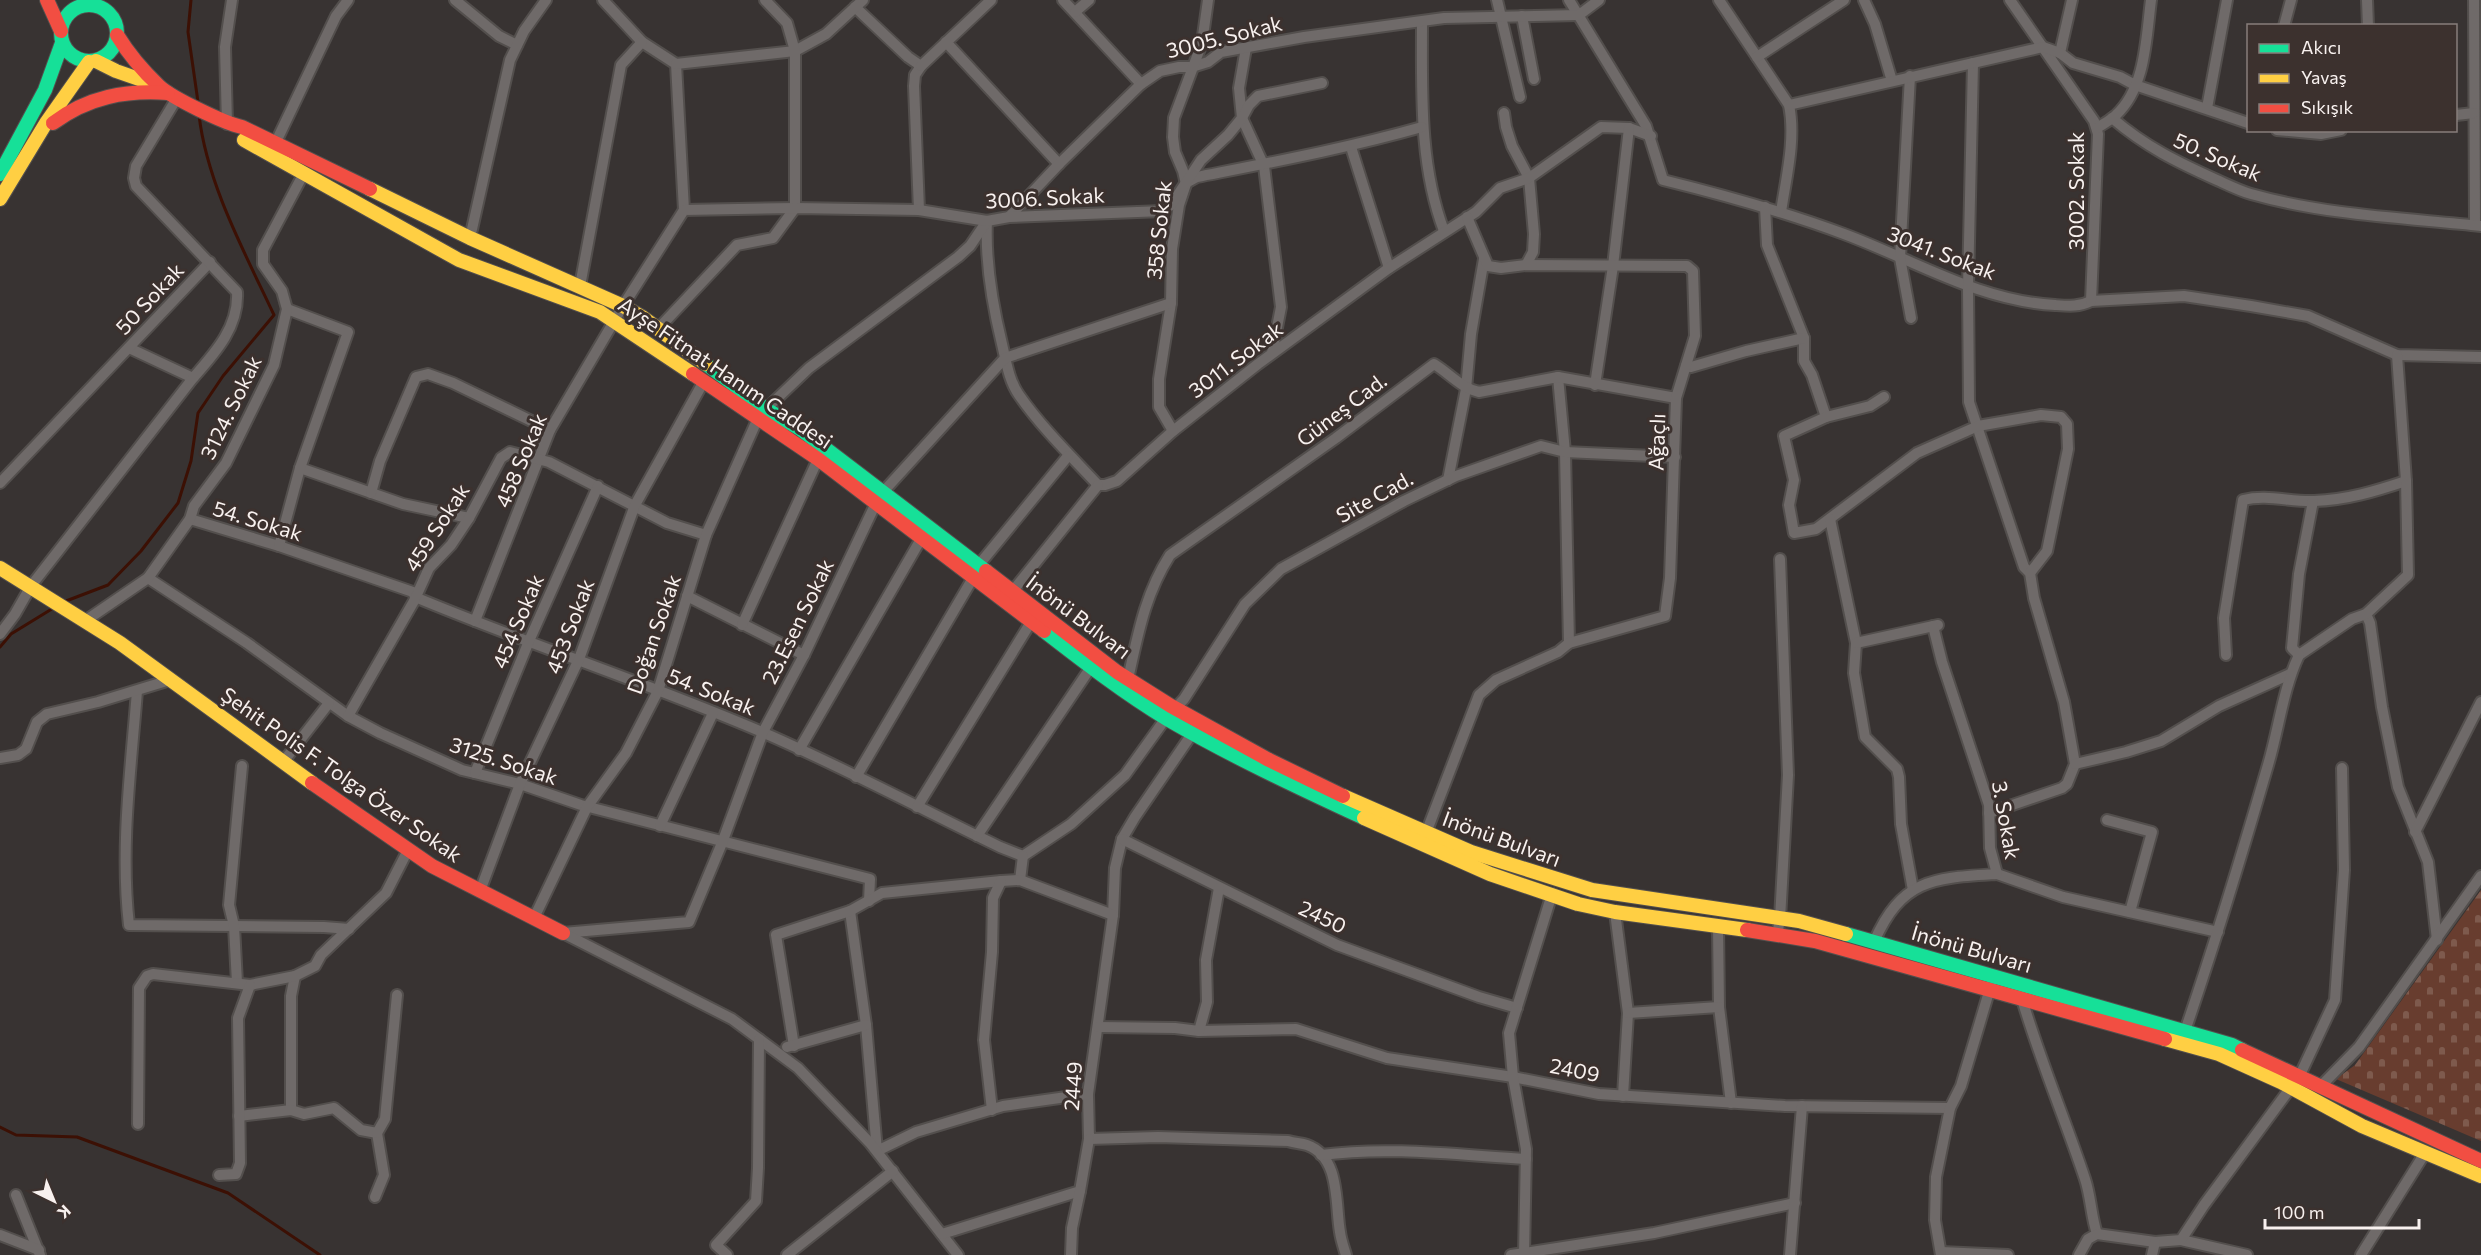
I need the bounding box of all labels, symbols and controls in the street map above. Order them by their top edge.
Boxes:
street label: 3005. Sokak [1163,10,1285,62]
legend [2247,24,2457,132]
text: Akıcı [2301,36,2341,58]
text: Yavaş [2301,66,2347,88]
text: Sıkışık [2301,96,2353,118]
street label: 50. Sokak [2170,126,2266,186]
street label: 3002. Sokak [2063,132,2088,250]
street label: 358 Sokak [1140,179,1176,281]
street label: 3006. Sokak [985,181,1105,213]
street label: 3041. Sokak [1884,220,2000,284]
street label: 50 Sokak [110,257,188,339]
street label: Ayşe Fitnat Hanım Caddesi [614,291,838,453]
street label: 3011. Sokak [1183,316,1287,402]
street label: 3124. Sokak [194,351,266,463]
street label: Güneş Cad. [1291,367,1391,451]
street label: 458 Sokak [489,409,551,511]
street label: Ağaçlı [1643,413,1669,471]
street label: Site Cad. [1331,465,1417,527]
street label: 459 Sokak [398,478,474,576]
street label: 54. Sokak [210,495,306,545]
street label: 23.Esen Sokak [756,554,838,688]
street label: İnönü Bulvarı [1022,569,1136,663]
street label: 454 Sokak [486,570,548,672]
street label: Doğan Sokak [621,571,685,697]
street label: 453 Sokak [540,575,598,677]
street label: 54. Sokak [665,662,759,720]
street label: Şehit Polis F. Tolga Özer Sokak [217,681,467,867]
street label: 3125. Sokak [447,731,561,789]
street label: 3. Sokak [1988,779,2026,861]
street label: İnönü Bulvarı [1439,805,1565,871]
street label: 2450 [1295,894,1351,938]
street label: İnönü Bulvarı [1909,919,2035,977]
street label: 2409 [1548,1052,1602,1086]
street label: 2449 [1058,1061,1086,1111]
north arrow [24,1171,84,1231]
scale bar [2265,1192,2420,1230]
text: 100 m [2274,1201,2324,1223]
text: K [54,1202,75,1223]

